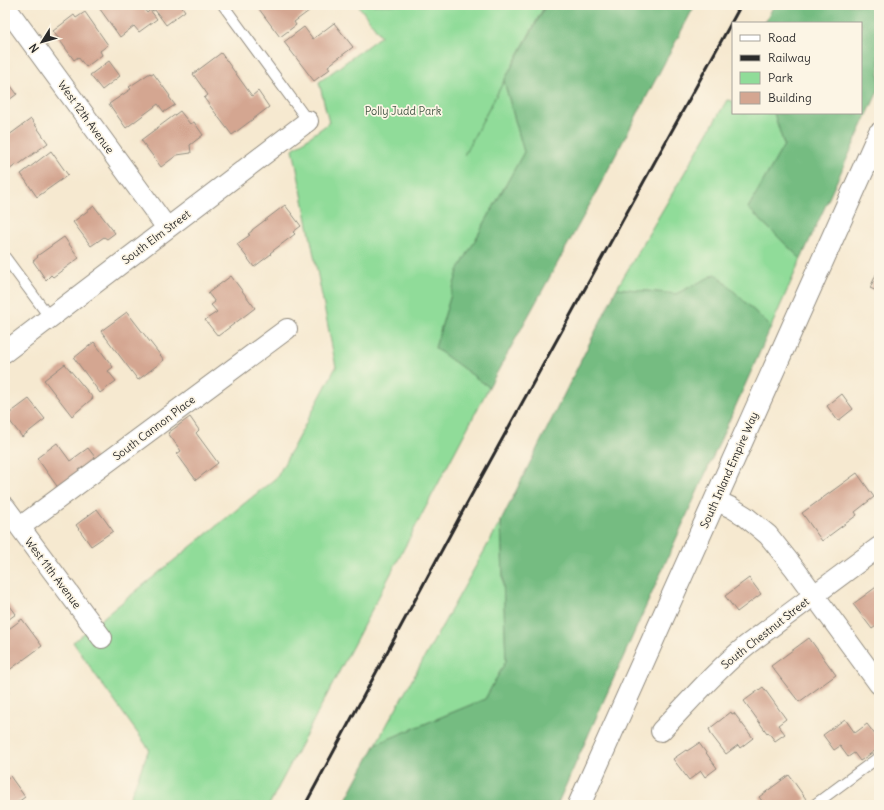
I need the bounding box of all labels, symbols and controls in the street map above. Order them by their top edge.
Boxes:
north arrow [22,22,62,62]
legend [732,22,862,114]
text: Road [768,30,796,45]
text: N [26,41,42,55]
text: Railway [768,50,811,65]
text: Park [768,70,793,85]
street label: West 12th Avenue [55,78,117,156]
text: Building [768,90,812,105]
park label: Polly Judd Park [365,104,442,118]
street label: South Elm Street [119,207,193,267]
street label: South Cannon Place [110,392,198,463]
street label: South Inland Empire Way [697,409,761,531]
street label: West 11th Avenue [22,535,84,611]
street label: South Chestnut Street [718,594,812,672]

